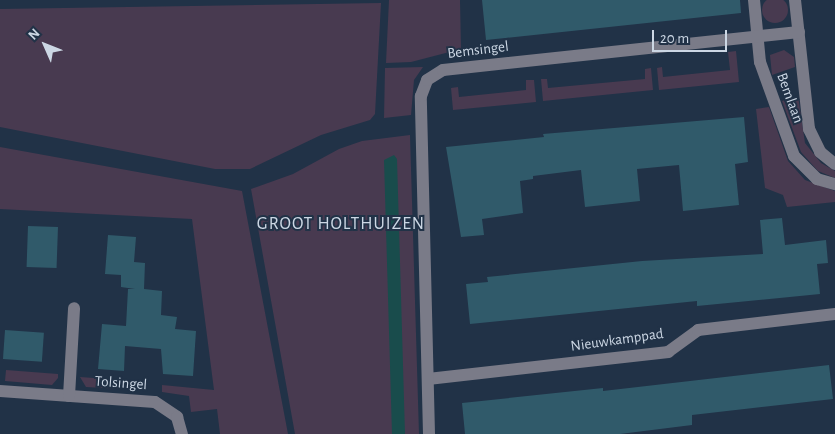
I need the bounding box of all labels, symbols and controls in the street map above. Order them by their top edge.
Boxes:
north arrow [20,20,70,70]
scale bar [655,20,730,52]
text: N [26,26,43,43]
text: 20 m [660,31,689,46]
street label: Bemsingel [446,37,510,63]
street label: Bemlaan [773,71,807,125]
district label: GROOT HOLTHUIZEN [255,213,427,235]
street label: Nieuwkamppad [569,325,665,355]
street label: Tolsingel [94,372,148,394]

